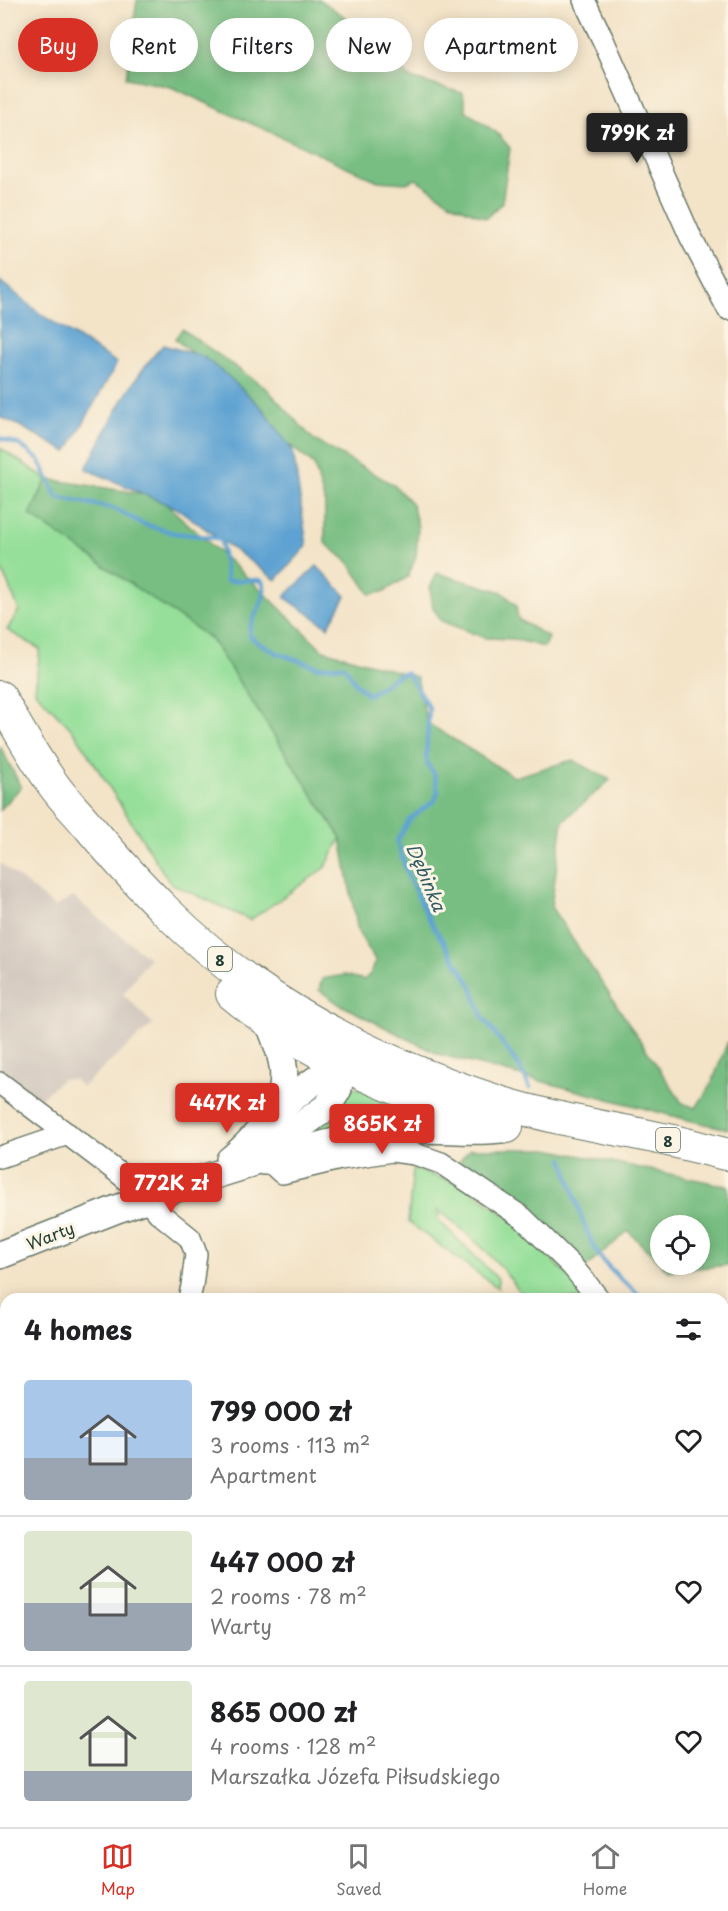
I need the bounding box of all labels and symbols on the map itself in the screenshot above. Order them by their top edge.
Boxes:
pin: 799K zł [582,113,692,164]
water label: Dębinka [401,839,454,916]
road number: 8 [208,947,232,971]
pin: 447K zł [172,1083,282,1134]
pin: 865K zł [327,1104,437,1155]
road number: 8 [656,1128,680,1152]
pin: 772K zł [116,1163,226,1214]
street label: Warty [23,1215,77,1255]

